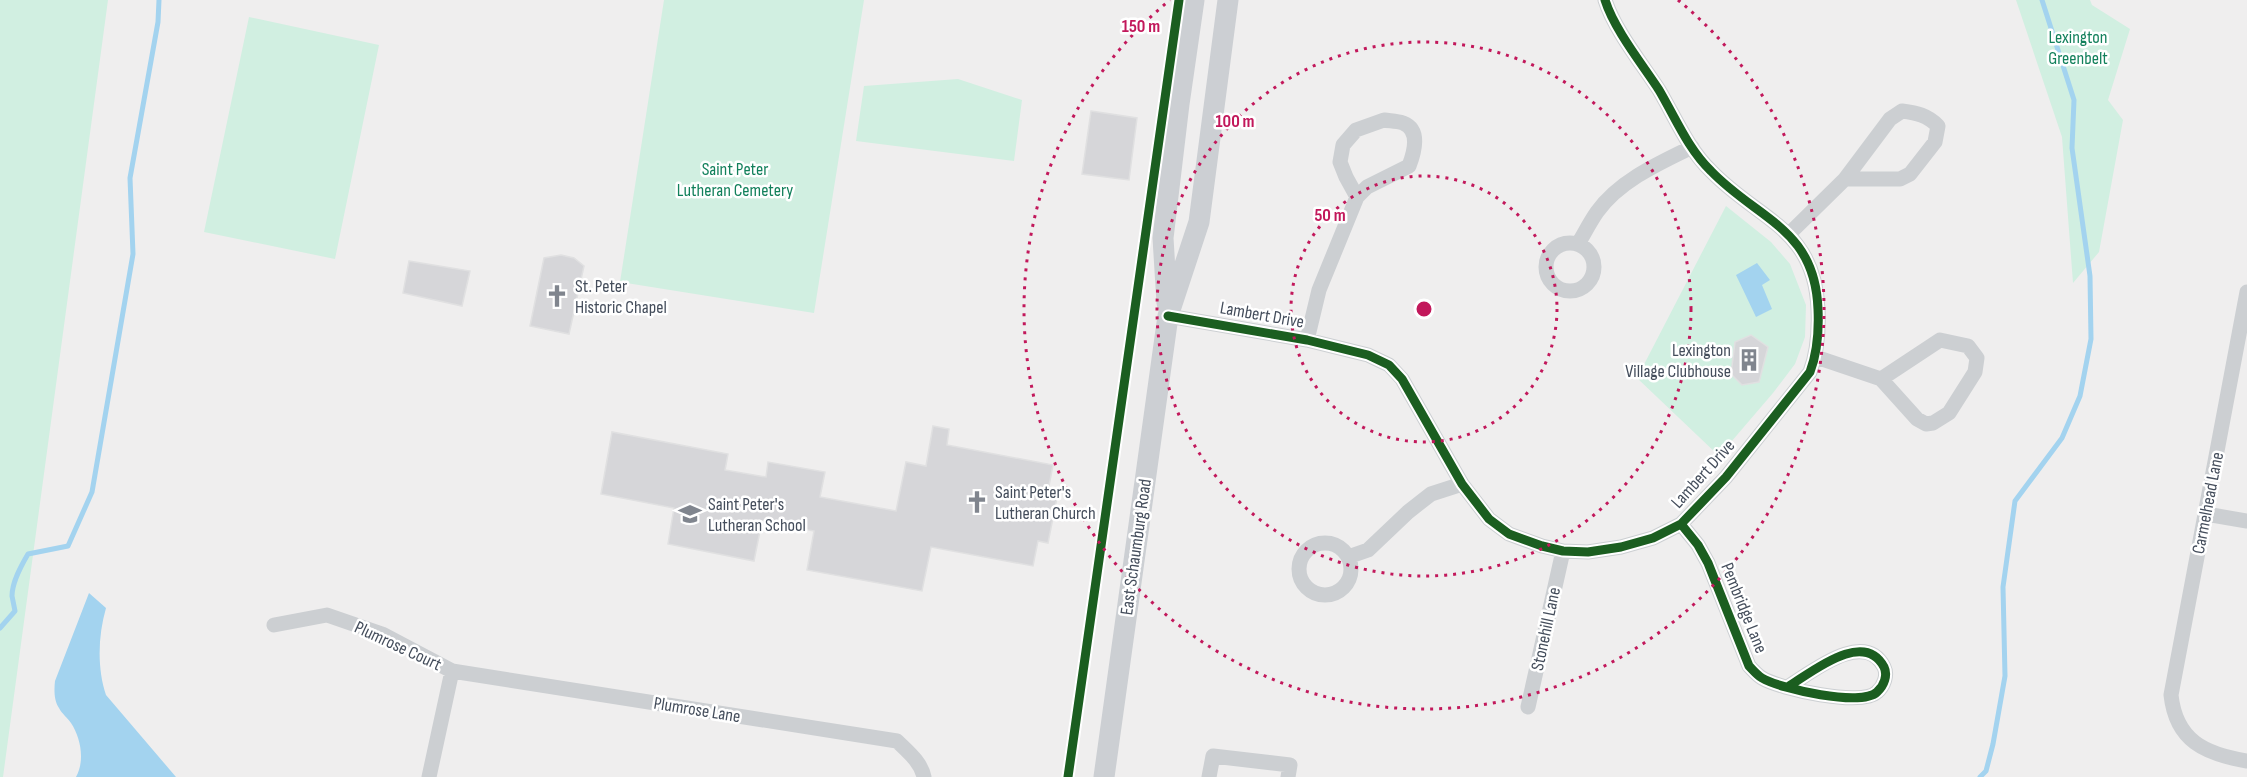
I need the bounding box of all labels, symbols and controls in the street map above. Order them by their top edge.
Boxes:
text: 150 m [1122,16,1160,37]
park label: Lexington Greenbelt [2048,27,2108,69]
text: 100 m [1216,111,1255,132]
park label: Saint Peter Lutheran Cemetery [677,159,793,201]
text: 50 m [1314,205,1346,226]
place label: St. Peter Historic Chapel [575,276,667,318]
church icon: St. Peter Historic Chapel [544,283,570,309]
street label: Lambert Drive [1218,297,1306,333]
centre of rings [1414,299,1434,319]
place label: Lexington Village Clubhouse [1625,340,1731,382]
building icon: Lexington Village Clubhouse [1736,347,1762,373]
street label: Lambert Drive [1667,435,1739,513]
street label: Carmelhead Lane [2188,450,2228,556]
street label: East Schaumburg Road [1116,478,1156,616]
place label: Saint Peter's Lutheran Church [995,482,1096,524]
church icon: Saint Peter's Lutheran Church [964,489,990,515]
place label: Saint Peter's Lutheran School [708,494,806,536]
school or university icon: Saint Peter's Lutheran School [677,501,703,527]
street label: Pembridge Lane [1716,560,1772,656]
street label: Stonehill Lane [1527,585,1565,673]
street label: Plumrose Court [351,617,445,675]
street label: Plumrose Lane [652,693,742,727]

